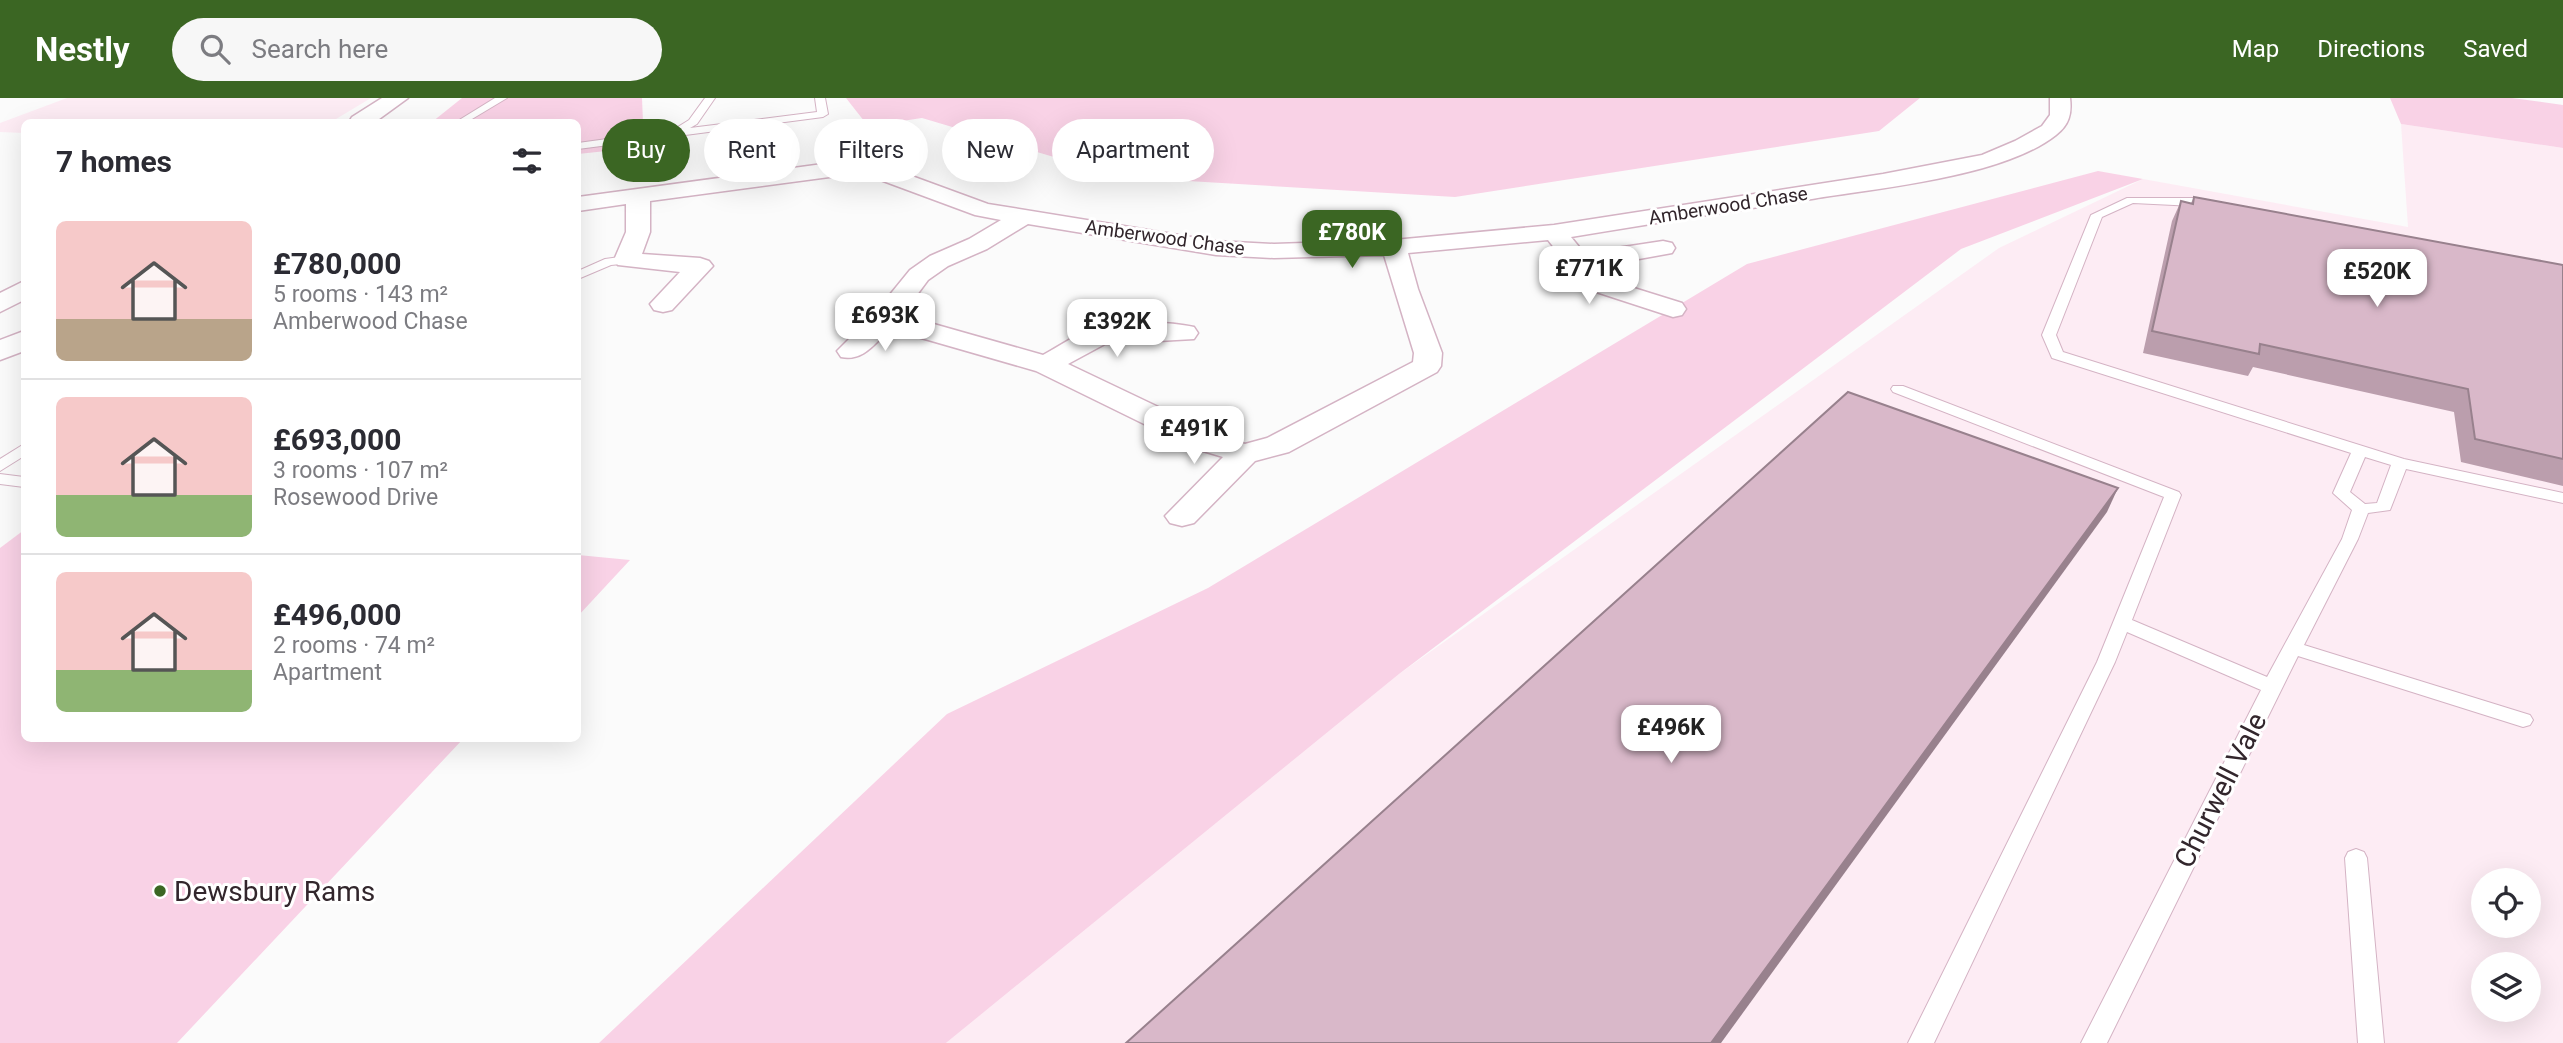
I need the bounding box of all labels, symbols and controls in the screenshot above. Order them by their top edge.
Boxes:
search box [172,18,662,81]
text: Nestly [35,30,130,69]
icon: search [196,30,234,68]
text: Search here [252,34,388,64]
text: Map [2232,35,2279,63]
text: Directions [2317,35,2425,63]
text: Saved [2463,35,2528,63]
chip: Buy [602,119,690,182]
chip: Rent [704,119,800,182]
chip: Filters [814,119,928,182]
chip: New [942,119,1038,182]
chip: Apartment [1052,119,1214,182]
icon: filters [508,142,546,180]
text: 7 homes [56,144,172,179]
street label: Amberwood Chase [1647,182,1809,229]
pin: £780K [1303,211,1401,270]
street label: Amberwood Chase [1084,215,1246,260]
text: £780K [1318,219,1386,246]
text: £780,000 [273,246,401,281]
pin: £771K [1540,246,1638,306]
icon: home [112,249,196,333]
pin: £520K [2328,250,2426,309]
text: £771K [1555,255,1623,282]
text: £520K [2343,258,2411,285]
text: 5 rooms · 143 m² [273,281,448,308]
pin: £693K [836,294,934,353]
pin: £392K [1068,300,1166,359]
text: £693K [851,302,919,329]
text: Amberwood Chase [273,308,468,335]
text: £392K [1083,308,1151,335]
pin: £491K [1145,406,1243,466]
text: £491K [1160,415,1228,442]
text: £693,000 [273,422,401,457]
icon: home [112,425,196,509]
text: 3 rooms · 107 m² [273,457,448,484]
text: Rosewood Drive [273,484,438,511]
text: £496,000 [273,597,401,632]
icon: home [112,600,196,684]
text: 2 rooms · 74 m² [273,632,435,659]
text: Apartment [273,659,382,686]
pin: £496K [1622,706,1720,765]
street label: Churwell Vale [2167,707,2274,873]
text: £496K [1637,714,1705,741]
map controls [2471,868,2541,1022]
button: locate [2471,868,2541,938]
place label: Dewsbury Rams [174,875,375,908]
marker: Dewsbury Rams [152,883,168,899]
button: layers [2471,952,2541,1022]

